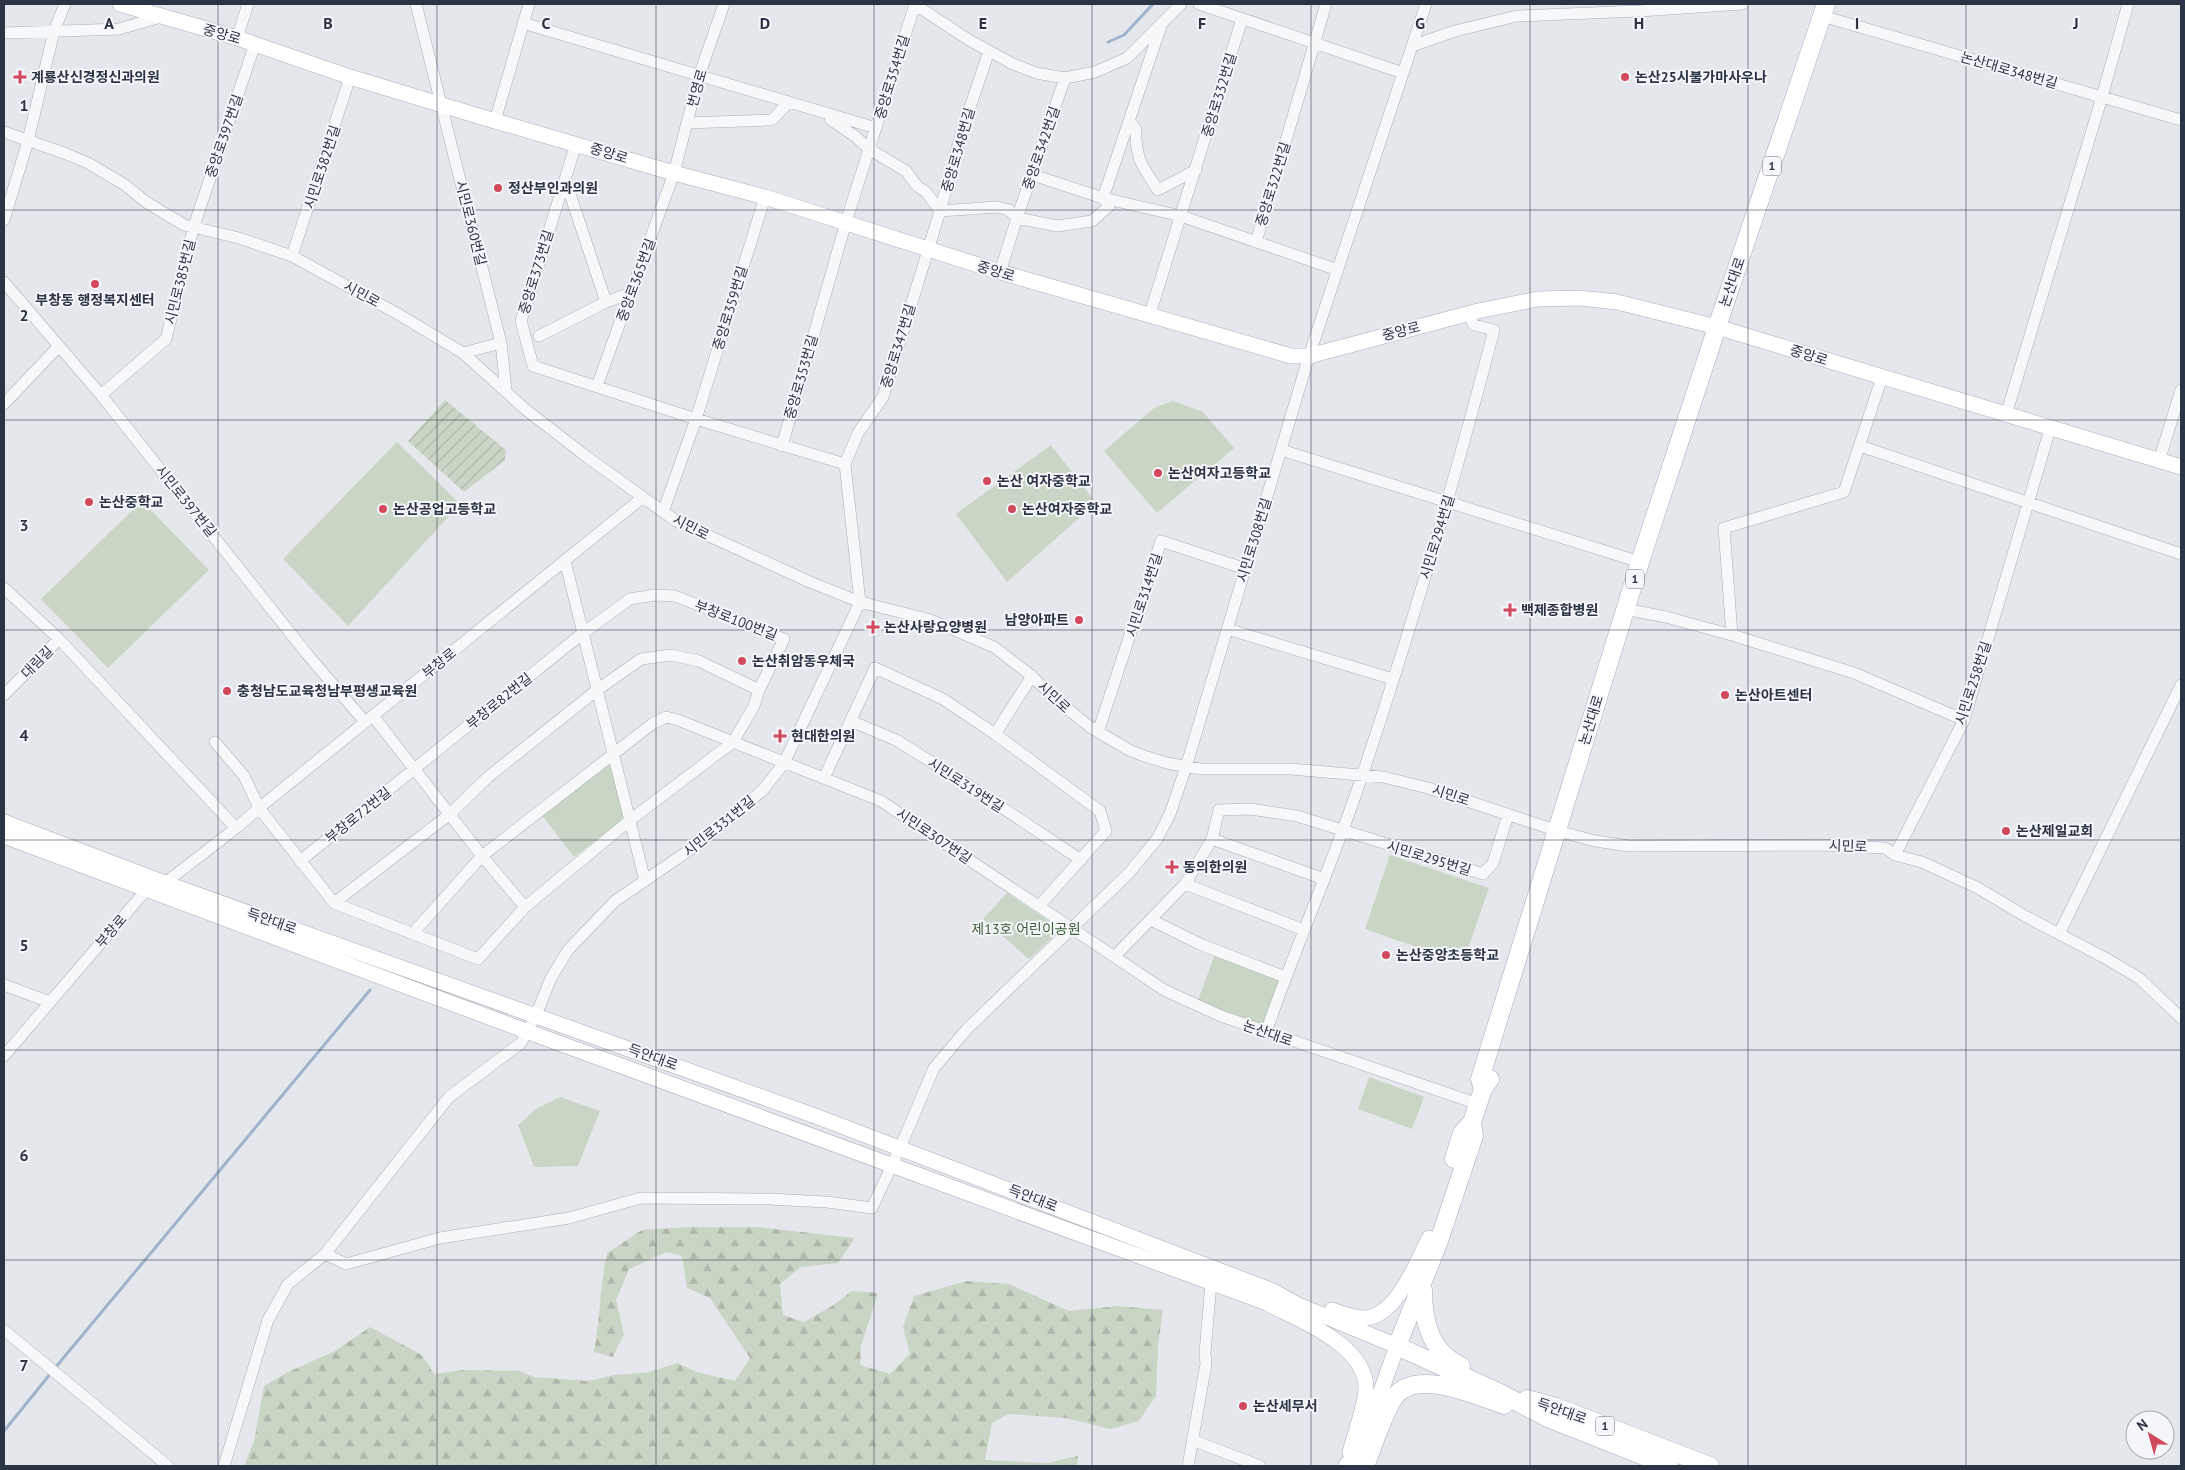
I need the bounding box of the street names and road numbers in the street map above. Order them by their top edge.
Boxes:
street label: 중앙로 [201,20,243,48]
street label: 중앙로354번길 [871,33,913,121]
street label: 논산대로348번길 [1958,48,2060,92]
street label: 중앙로332번길 [1198,51,1240,139]
street label: 번영로 [683,67,711,109]
street label: 중앙로397번길 [201,92,247,180]
street label: 중앙로342번길 [1018,104,1064,192]
street label: 중앙로348번길 [937,106,979,194]
street label: 시민로382번길 [300,123,344,211]
street label: 중앙로 [588,139,630,167]
street label: 중앙로322번길 [1252,140,1294,228]
road number: 1 [1763,157,1781,176]
street label: 시민로360번길 [452,178,490,268]
street label: 중앙로373번길 [515,228,557,316]
street label: 중앙로365번길 [613,236,659,324]
street label: 시민로385번길 [161,237,199,327]
street label: 논산대로 [1715,255,1749,309]
street label: 중앙로 [975,257,1017,285]
street label: 중앙로359번길 [709,264,751,352]
street label: 시민로 [341,277,383,311]
street label: 중앙로347번길 [877,302,919,390]
street label: 중앙로 [1380,318,1422,344]
street label: 중앙로353번길 [780,333,822,421]
street label: 중앙로 [1788,341,1830,369]
street label: 시민로397번길 [152,461,220,541]
street label: 시민로294번길 [1416,493,1458,581]
street label: 시민로308번길 [1233,496,1275,584]
street label: 시민로 [670,510,712,544]
street label: 시민로314번길 [1122,551,1166,639]
road number: 1 [1626,570,1644,588]
street label: 부창로100번길 [692,596,780,644]
street label: 시민로258번길 [1951,639,1995,727]
street label: 대림길 [17,642,57,682]
street label: 부창로 [418,644,460,682]
street label: 부창로82번길 [462,669,536,733]
street label: 시민로 [1034,677,1074,717]
street label: 논산대로 [1575,693,1607,747]
street label: 시민로319번길 [924,754,1008,816]
street label: 시민로 [1430,780,1472,810]
street label: 부창로72번길 [321,783,395,847]
street label: 시민로331번길 [679,792,759,860]
street label: 시민로307번길 [893,804,975,868]
street label: 시민로 [1828,836,1868,856]
street label: 시민로295번길 [1385,837,1473,879]
street label: 득안대로 [245,904,299,938]
street label: 부창로 [92,910,131,951]
street label: 논산대로 [1241,1016,1295,1050]
street label: 득안대로 [626,1040,680,1074]
street label: 득안대로 [1006,1180,1060,1216]
street label: 득안대로 [1535,1394,1589,1428]
road number: 1 [1596,1416,1614,1435]

